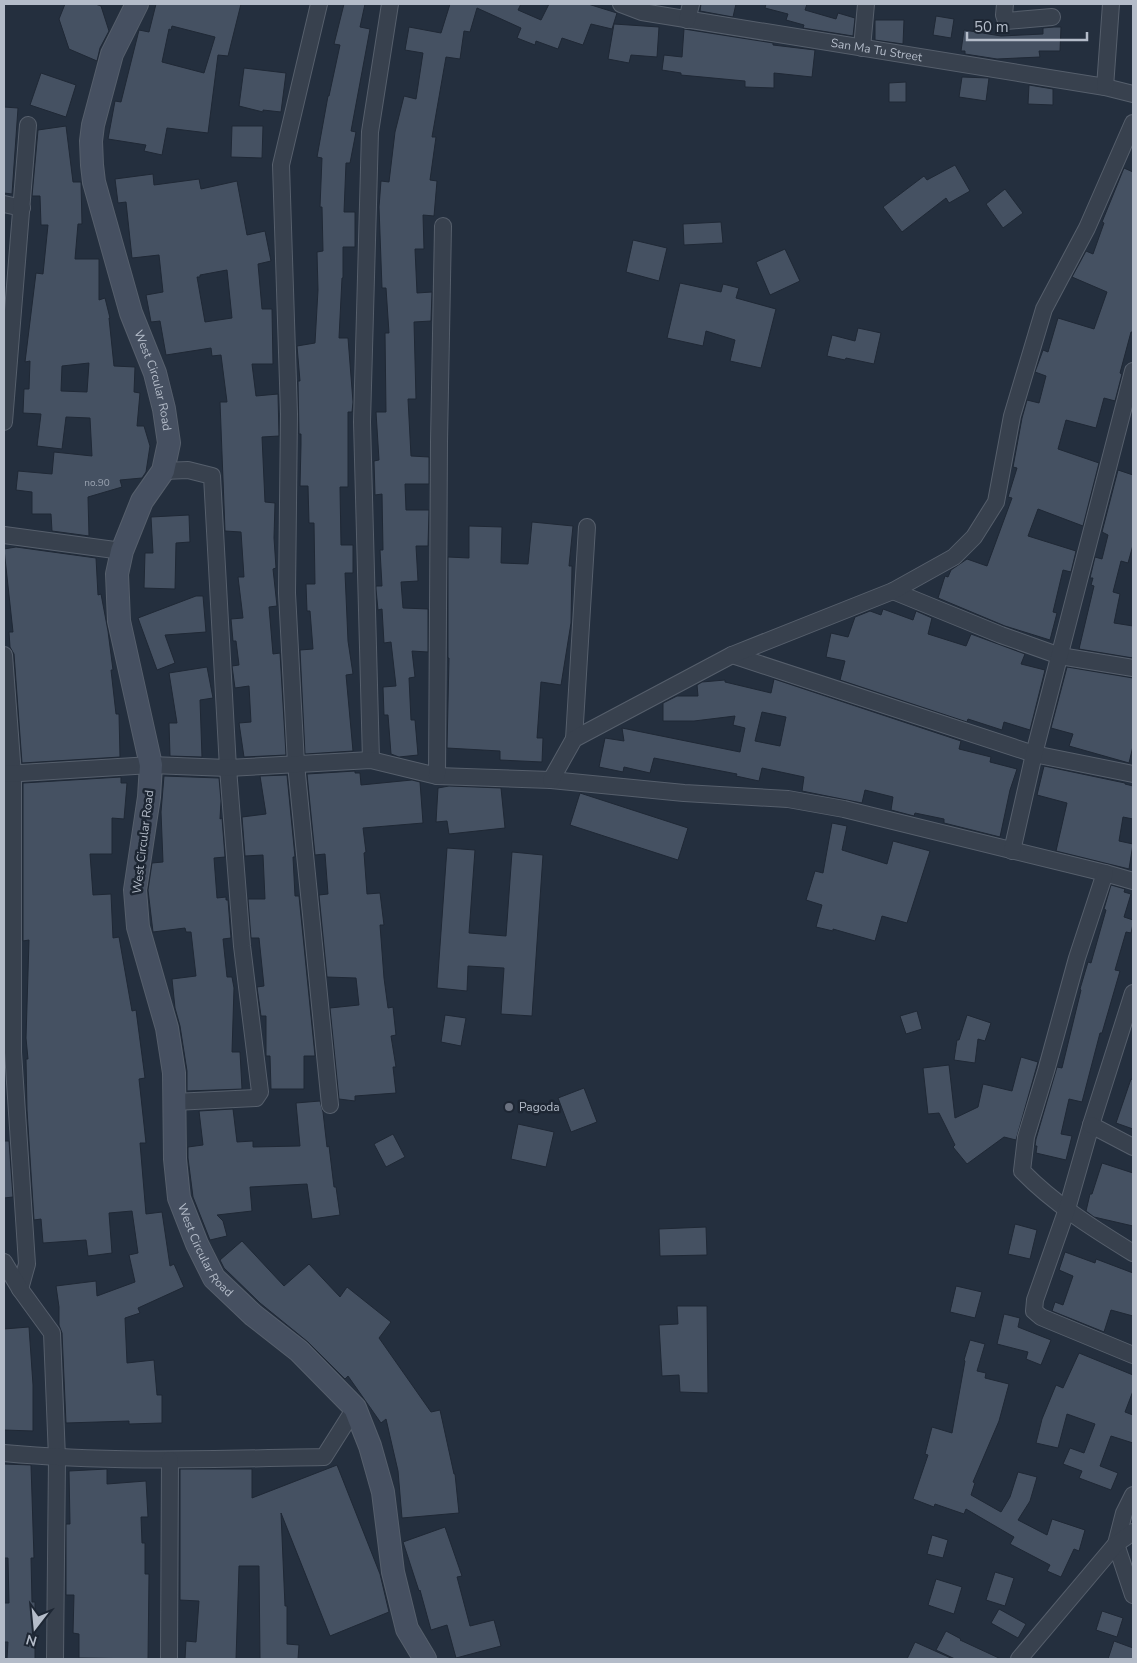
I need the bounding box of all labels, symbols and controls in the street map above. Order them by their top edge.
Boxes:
scale bar [967,10,1087,42]
text: 50 m [974,17,1009,37]
street label: San Ma Tu Street [830,35,924,65]
street label: West Circular Road [131,328,175,432]
house number: no.90 [84,476,110,490]
street label: West Circular Road [129,789,157,895]
place label: Pagoda [519,1099,560,1115]
marker: Pagoda [503,1101,515,1113]
street label: West Circular Road [174,1201,237,1300]
north arrow [10,1603,60,1653]
text: N [24,1629,39,1651]

